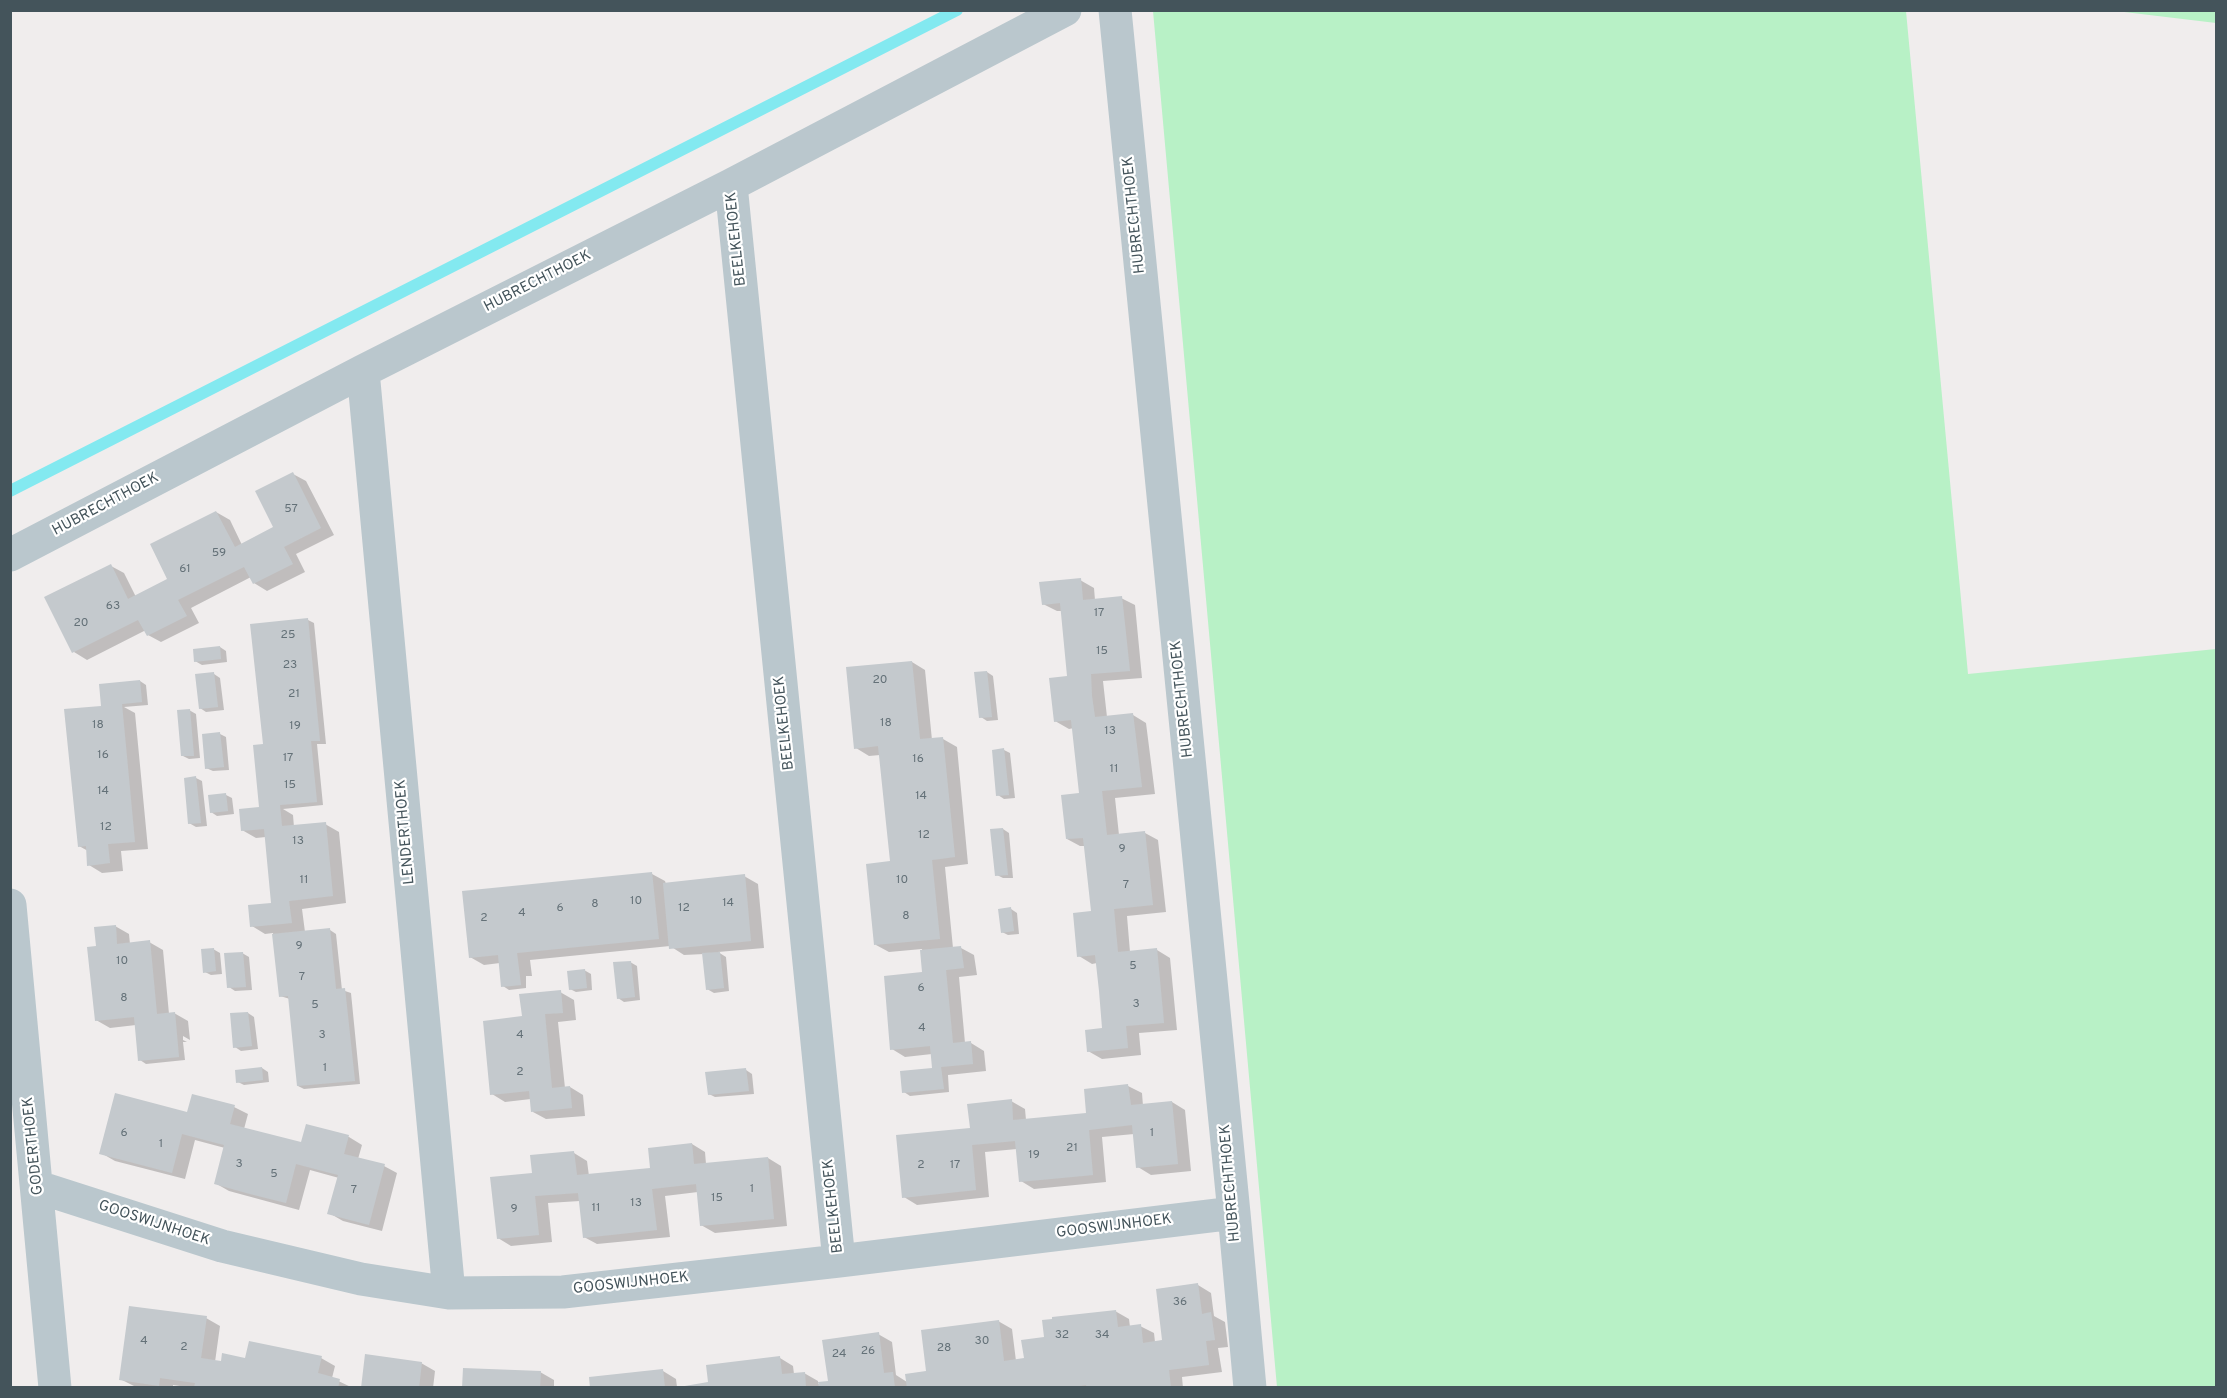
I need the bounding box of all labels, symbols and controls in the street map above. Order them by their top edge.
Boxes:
street label: HUBRECHTHOEK [1120,155,1150,275]
street label: BEELKEHOEK [723,191,751,287]
street label: HUBRECHTHOEK [481,247,595,317]
street label: HUBRECHTHOEK [50,469,162,541]
house number: 57 [284,503,298,517]
house number: 59 [212,547,226,561]
house number: 61 [179,563,191,577]
house number: 63 [106,600,120,614]
house number: 17 [1094,607,1104,621]
house number: 20 [73,617,89,631]
house number: 25 [281,629,295,643]
street label: HUBRECHTHOEK [1168,639,1198,759]
house number: 15 [1096,645,1108,659]
house number: 23 [283,659,297,673]
house number: 20 [872,674,888,688]
street label: BEELKEHOEK [771,675,799,771]
house number: 21 [288,688,300,702]
house number: 18 [880,717,892,731]
house number: 18 [92,719,104,733]
house number: 19 [289,720,301,734]
house number: 13 [1104,725,1116,739]
house number: 16 [97,749,109,763]
house number: 17 [283,752,293,766]
house number: 16 [912,753,924,767]
house number: 11 [1110,763,1118,777]
house number: 15 [284,779,296,793]
street label: LENDERTHOEK [392,779,420,885]
house number: 14 [97,785,109,799]
house number: 14 [915,790,927,804]
house number: 12 [100,821,112,835]
house number: 12 [918,829,930,843]
house number: 13 [292,835,304,849]
house number: 9 [1118,843,1126,857]
house number: 11 [300,874,308,888]
house number: 10 [896,874,908,888]
house number: 7 [1123,879,1129,893]
house number: 10 [630,895,642,909]
house number: 14 [722,897,734,911]
house number: 8 [591,898,599,912]
house number: 6 [556,902,564,916]
house number: 12 [678,902,690,916]
house number: 4 [518,907,526,921]
house number: 8 [902,910,910,924]
house number: 2 [480,912,488,926]
house number: 9 [295,940,303,954]
house number: 10 [116,955,128,969]
house number: 5 [1129,960,1137,974]
house number: 7 [299,971,305,985]
house number: 6 [917,982,925,996]
house number: 8 [120,992,128,1006]
house number: 3 [1132,998,1140,1012]
house number: 5 [311,999,319,1013]
house number: 4 [918,1022,926,1036]
house number: 3 [318,1029,326,1043]
house number: 4 [516,1029,524,1043]
house number: 1 [323,1062,327,1076]
house number: 2 [516,1066,524,1080]
street label: GODERTHOEK [20,1096,48,1196]
street label: HUBRECHTHOEK [1217,1123,1245,1243]
house number: 6 [120,1127,128,1141]
house number: 1 [1150,1127,1154,1141]
house number: 1 [159,1138,163,1152]
house number: 21 [1066,1142,1078,1156]
house number: 19 [1028,1149,1040,1163]
house number: 3 [235,1158,243,1172]
street label: BEELKEHOEK [820,1158,848,1254]
house number: 2 [917,1159,925,1173]
house number: 17 [950,1159,960,1173]
house number: 5 [270,1168,278,1182]
house number: 1 [750,1183,754,1197]
house number: 7 [351,1184,357,1198]
house number: 15 [711,1192,723,1206]
street label: GOOSWIJNHOEK [96,1197,212,1251]
house number: 13 [630,1197,642,1211]
house number: 11 [592,1202,600,1216]
house number: 9 [510,1203,518,1217]
street label: GOOSWIJNHOEK [1055,1211,1173,1243]
street label: GOOSWIJNHOEK [572,1269,690,1299]
house number: 36 [1173,1296,1187,1310]
house number: 32 [1055,1329,1069,1343]
house number: 34 [1095,1329,1109,1343]
house number: 4 [140,1335,148,1349]
house number: 30 [975,1335,989,1349]
house number: 2 [180,1341,188,1355]
house number: 28 [937,1342,951,1356]
house number: 26 [861,1345,875,1359]
house number: 24 [832,1348,846,1362]

